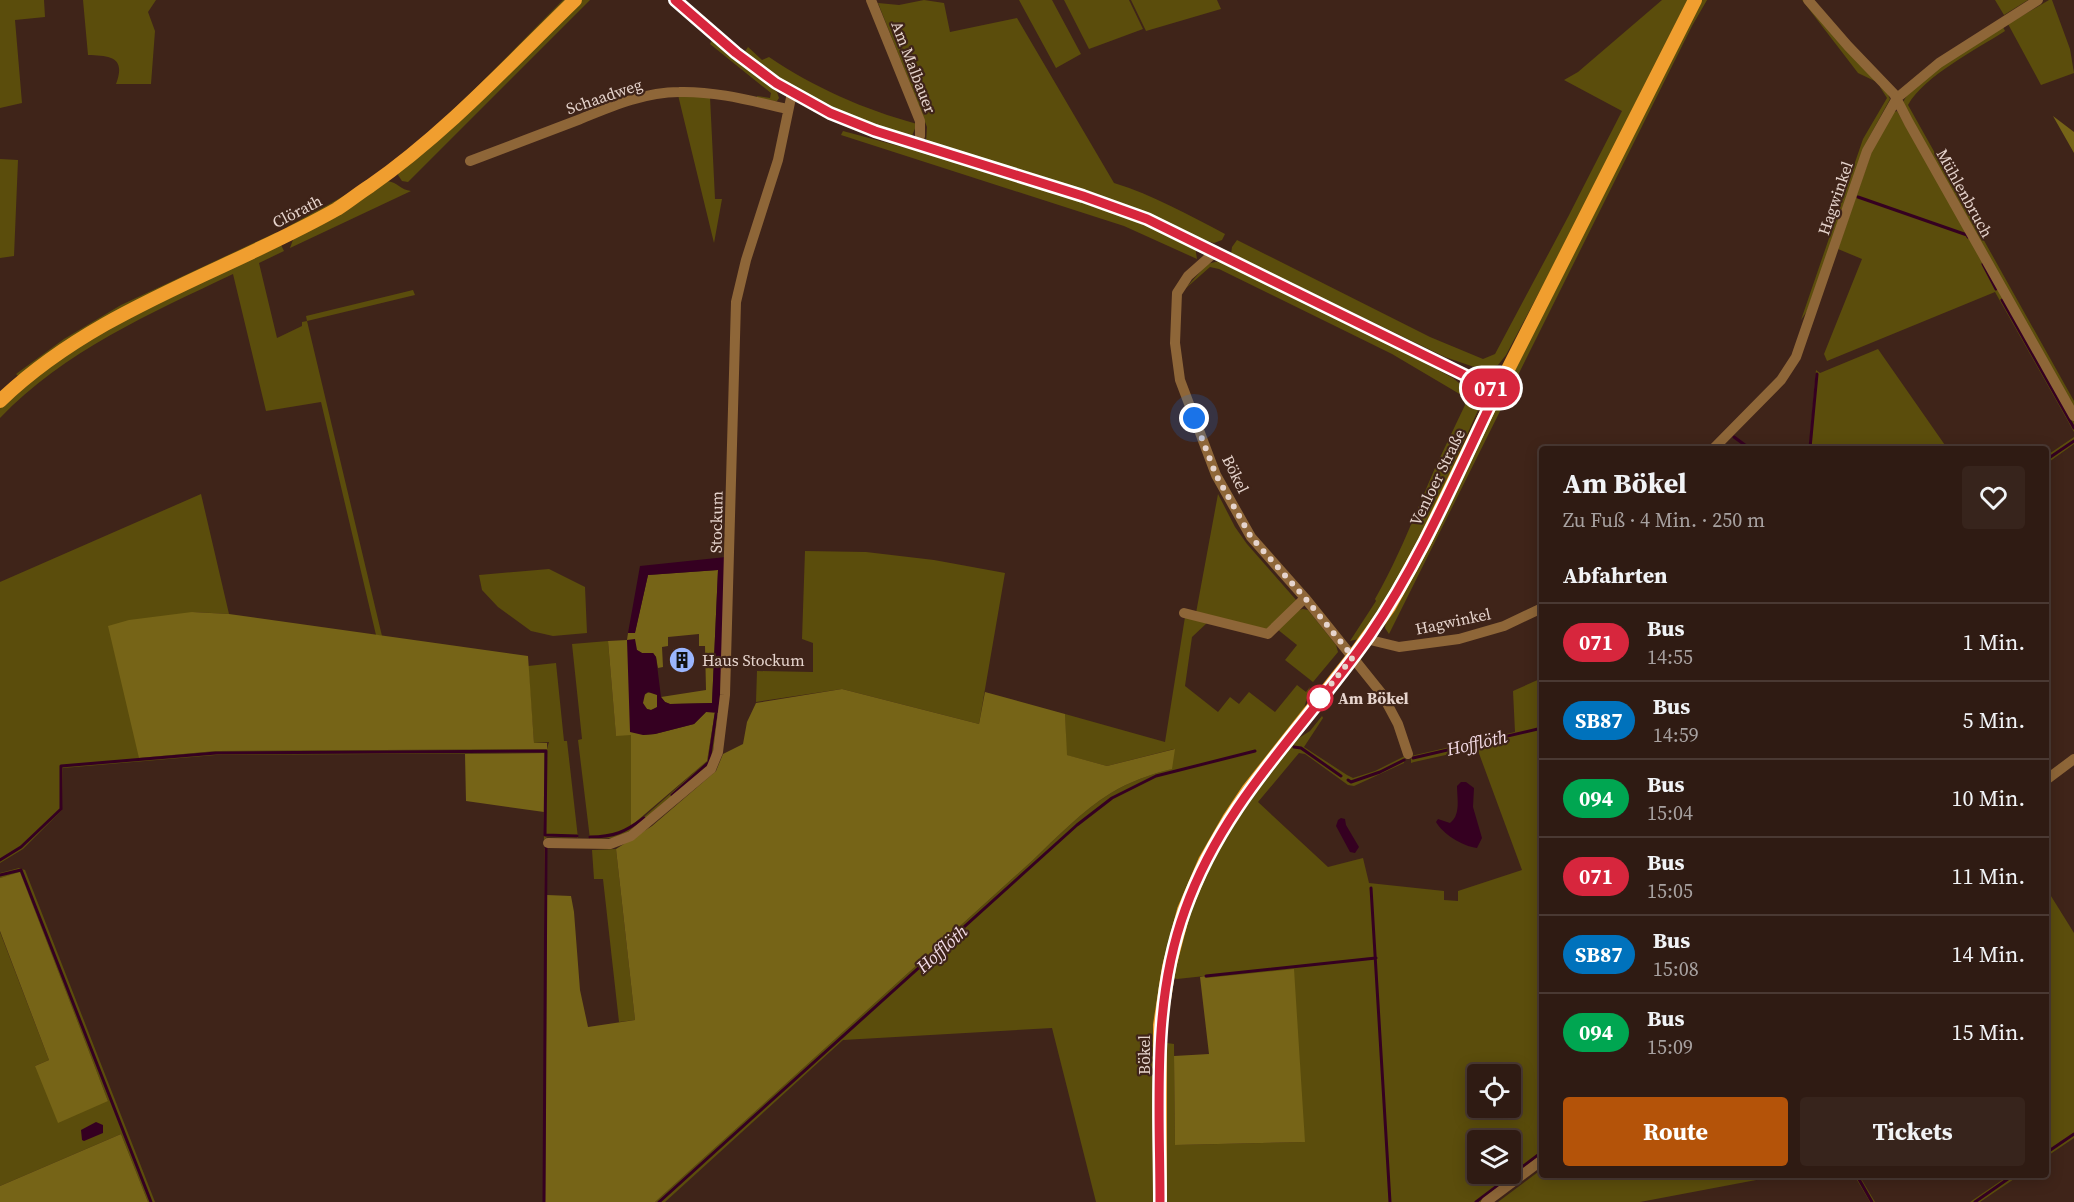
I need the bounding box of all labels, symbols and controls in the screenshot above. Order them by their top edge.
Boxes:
street label: Am Malbauer [886,18,942,117]
street label: Schaadweg [563,73,645,119]
street label: Mühlenbruch [1932,145,1999,242]
street label: Hagwinkel [1812,158,1858,238]
street label: Clörath [268,189,326,233]
line badge: 071 [1456,368,1526,408]
text: 071 [1474,374,1508,403]
your location [1179,403,1209,433]
street label: Venloer Straße [1404,425,1470,529]
street label: Bökel [1217,451,1255,497]
text: Am Bökel [1563,464,1687,502]
button: heart [1962,466,2025,529]
street label: Stockum [704,491,728,553]
text: Zu Fuß · 4 Min. · 250 m [1563,506,1765,534]
text: Abfahrten [1563,560,1668,590]
street label: Hagwinkel [1413,602,1493,640]
text: Bus [1647,613,1684,643]
text: 1 Min. [1963,627,2025,657]
text: 071 [1579,628,1613,657]
text: 14:55 [1647,643,1693,671]
building icon: Haus Stockum [667,645,697,675]
place label: Haus Stockum [702,649,805,671]
marker: Am Bökel [1307,685,1333,711]
place label: Am Bökel [1338,687,1409,709]
text: Bus [1653,691,1690,721]
text: 5 Min. [1963,705,2025,735]
text: SB87 [1575,706,1623,735]
text: 14:59 [1653,721,1699,749]
water label: Hofflöth [1443,723,1510,762]
text: Bus [1647,769,1684,799]
text: 10 Min. [1952,783,2025,813]
text: 094 [1579,784,1613,813]
text: 15:04 [1647,799,1693,827]
text: Bus [1647,847,1684,877]
text: 11 Min. [1952,861,2025,891]
text: 071 [1579,862,1613,891]
text: 15:05 [1647,877,1693,905]
water label: Hofflöth [910,919,973,979]
text: Bus [1653,925,1690,955]
text: 14 Min. [1952,939,2025,969]
text: SB87 [1575,940,1623,969]
text: 15:08 [1653,955,1699,983]
text: Bus [1647,1003,1684,1033]
text: 15 Min. [1952,1017,2025,1047]
text: 094 [1579,1018,1613,1047]
text: 15:09 [1647,1033,1693,1061]
street label: Bökel [1133,1035,1155,1075]
map controls [1467,1064,1521,1184]
button: locate [1467,1064,1521,1118]
button: Route [1563,1097,1788,1166]
button: Tickets [1800,1097,2025,1166]
button: layers [1467,1130,1521,1184]

